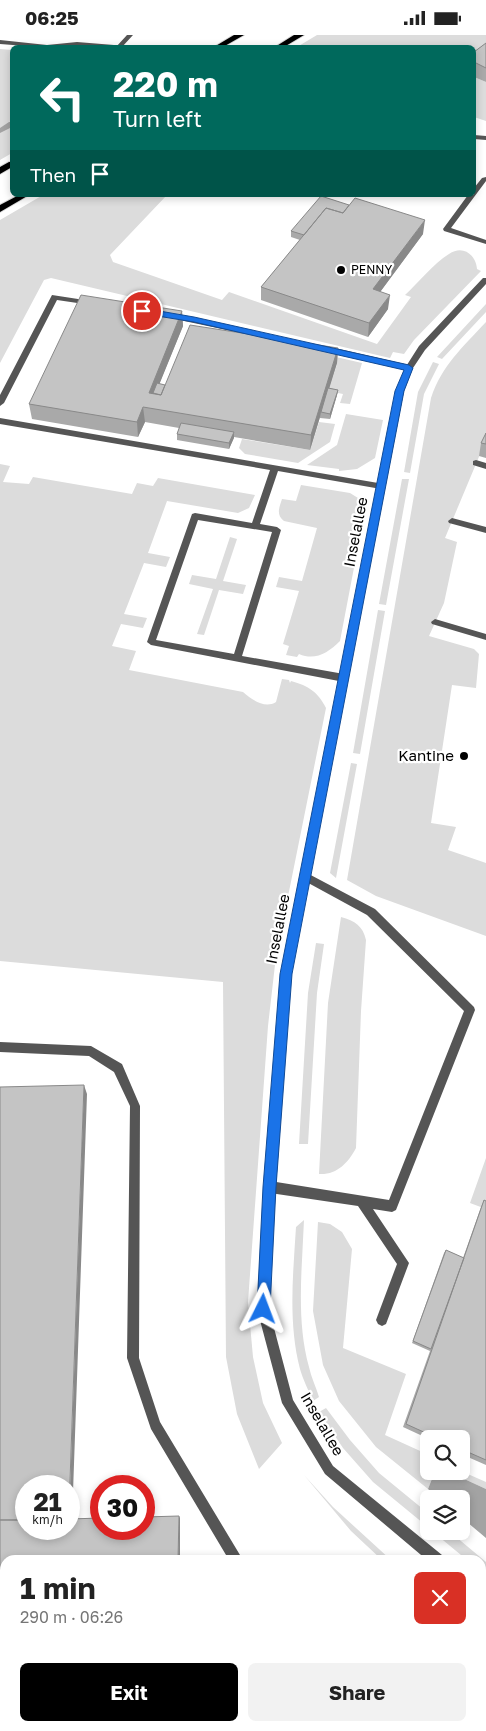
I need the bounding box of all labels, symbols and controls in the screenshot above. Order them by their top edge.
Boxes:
text: 06:25 [25,6,79,29]
text: 220 m [113,63,218,105]
icon: left [30,65,95,130]
text: Turn left [113,105,202,132]
icon: arrive [86,160,114,188]
text: Then [30,163,76,186]
place label: PENNY [351,262,392,277]
marker: PENNY [335,264,347,276]
pin [121,290,163,332]
icon: arrive [128,297,156,325]
street label: Inselallee [339,495,371,568]
place label: Kantine [398,746,454,764]
marker: Kantine [458,750,470,762]
street label: Inselallee [261,892,293,965]
position arrow [236,1282,288,1334]
street label: Inselallee [297,1388,348,1459]
map controls [420,1430,470,1540]
button: search [420,1430,470,1480]
speed limit sign: 30 [90,1475,155,1540]
text: 21 [33,1486,62,1517]
button: layers [420,1490,470,1540]
text: km/h [32,1512,63,1527]
text: 1 min [20,1570,96,1606]
button: close [414,1572,466,1624]
text: 290 m · 06:26 [20,1607,123,1627]
button: Exit [20,1663,238,1721]
button: Share [248,1663,466,1721]

